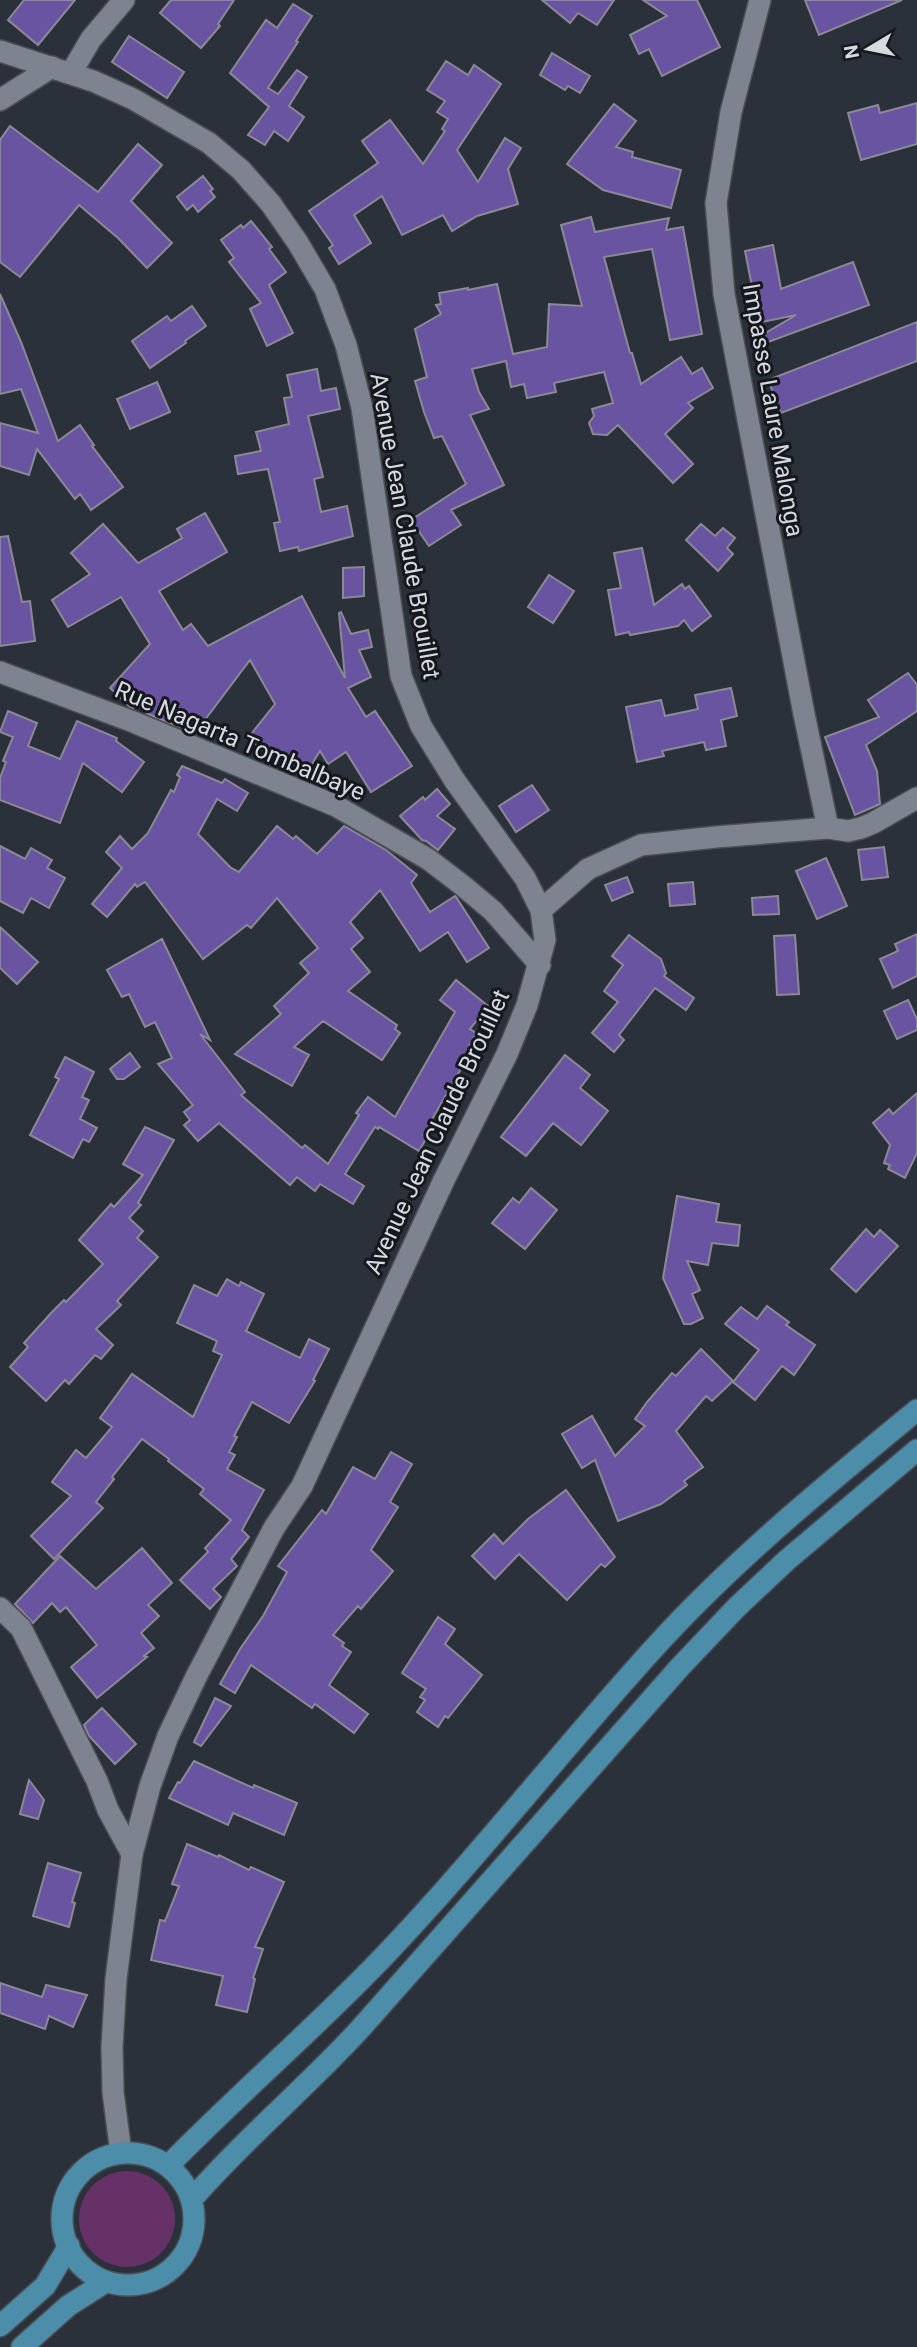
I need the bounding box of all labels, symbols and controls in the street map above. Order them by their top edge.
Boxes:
north arrow [833,14,903,84]
text: N [839,43,864,60]
street label: Impasse Laure Malonga [737,281,809,539]
street label: Avenue Jean Claude Brouillet [364,371,446,681]
street label: Rue Nagarta Tombalbaye [111,676,369,806]
street label: Avenue Jean Claude Brouillet [359,985,515,1279]

